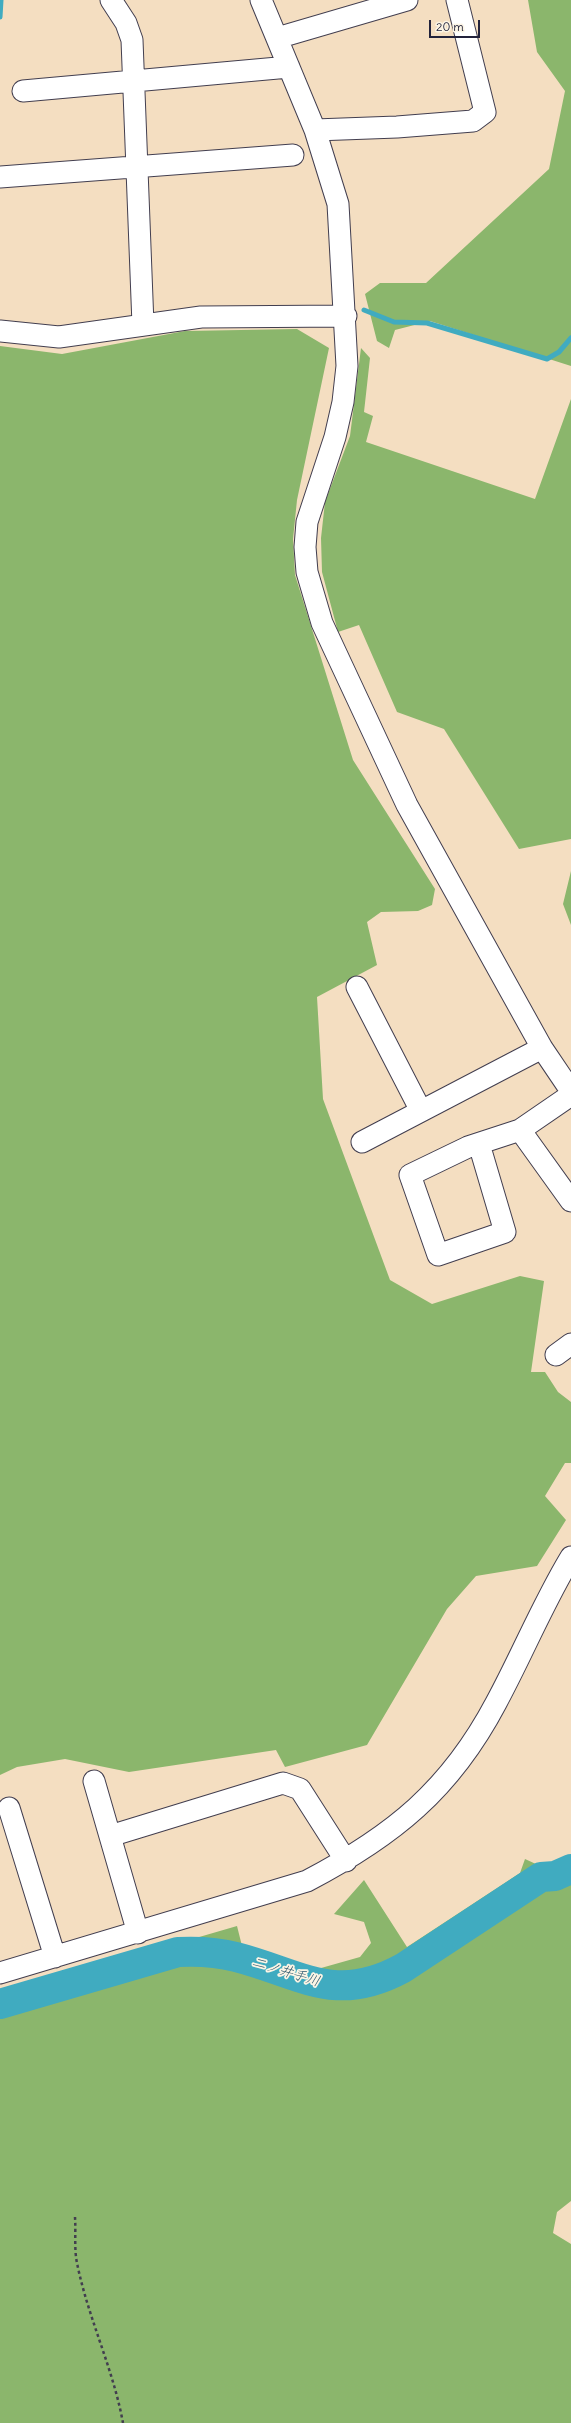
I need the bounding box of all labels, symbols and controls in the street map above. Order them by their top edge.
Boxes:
scale bar [431,12,482,38]
text: 20 m [436,19,464,34]
water label: 二ノ井手川 [250,1954,322,1990]

